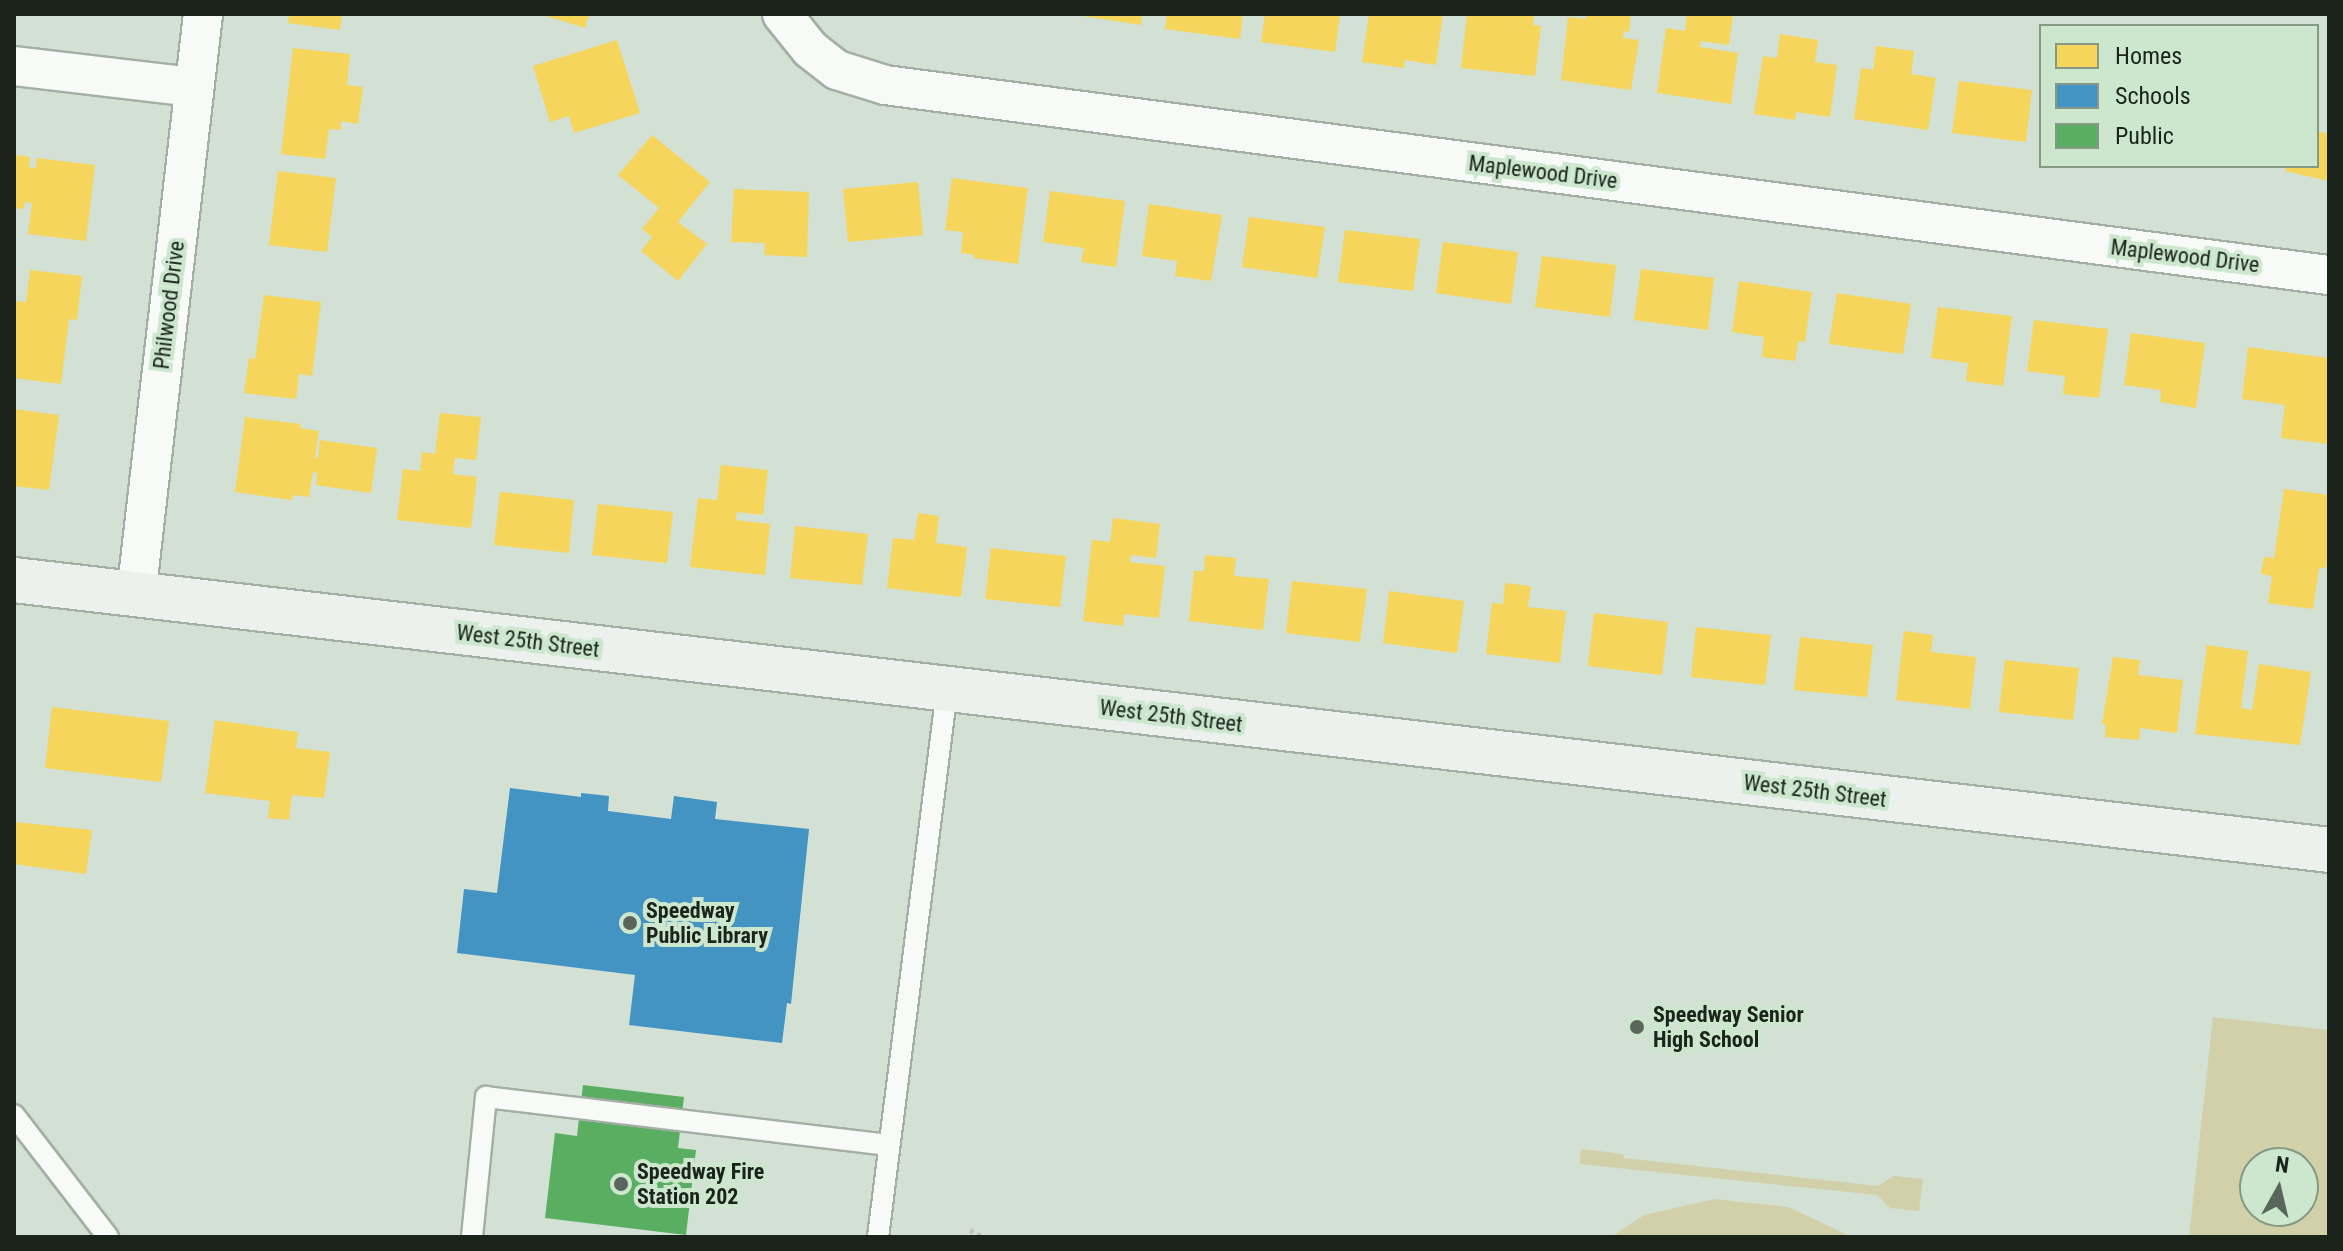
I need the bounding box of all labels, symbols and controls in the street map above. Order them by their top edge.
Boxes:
legend [2039,24,2319,168]
text: Homes [2115,42,2182,70]
text: Schools [2115,82,2191,110]
text: Public [2115,122,2174,150]
street label: Maplewood Drive [1467,150,1619,194]
street label: Maplewood Drive [2109,234,2261,278]
street label: Philwood Drive [148,239,190,371]
street label: West 25th Street [455,619,601,663]
street label: West 25th Street [1098,694,1244,738]
street label: West 25th Street [1742,769,1888,813]
place label: Speedway Public Library [646,897,768,948]
marker: Speedway Public Library [621,914,639,932]
place label: Speedway Senior High School [1653,1001,1804,1052]
marker: Speedway Senior High School [1628,1018,1646,1036]
north arrow [2239,1147,2319,1227]
text: N [2274,1151,2291,1178]
place label: Speedway Fire Station 202 [637,1158,764,1210]
marker: Speedway Fire Station 202 [612,1175,630,1193]

